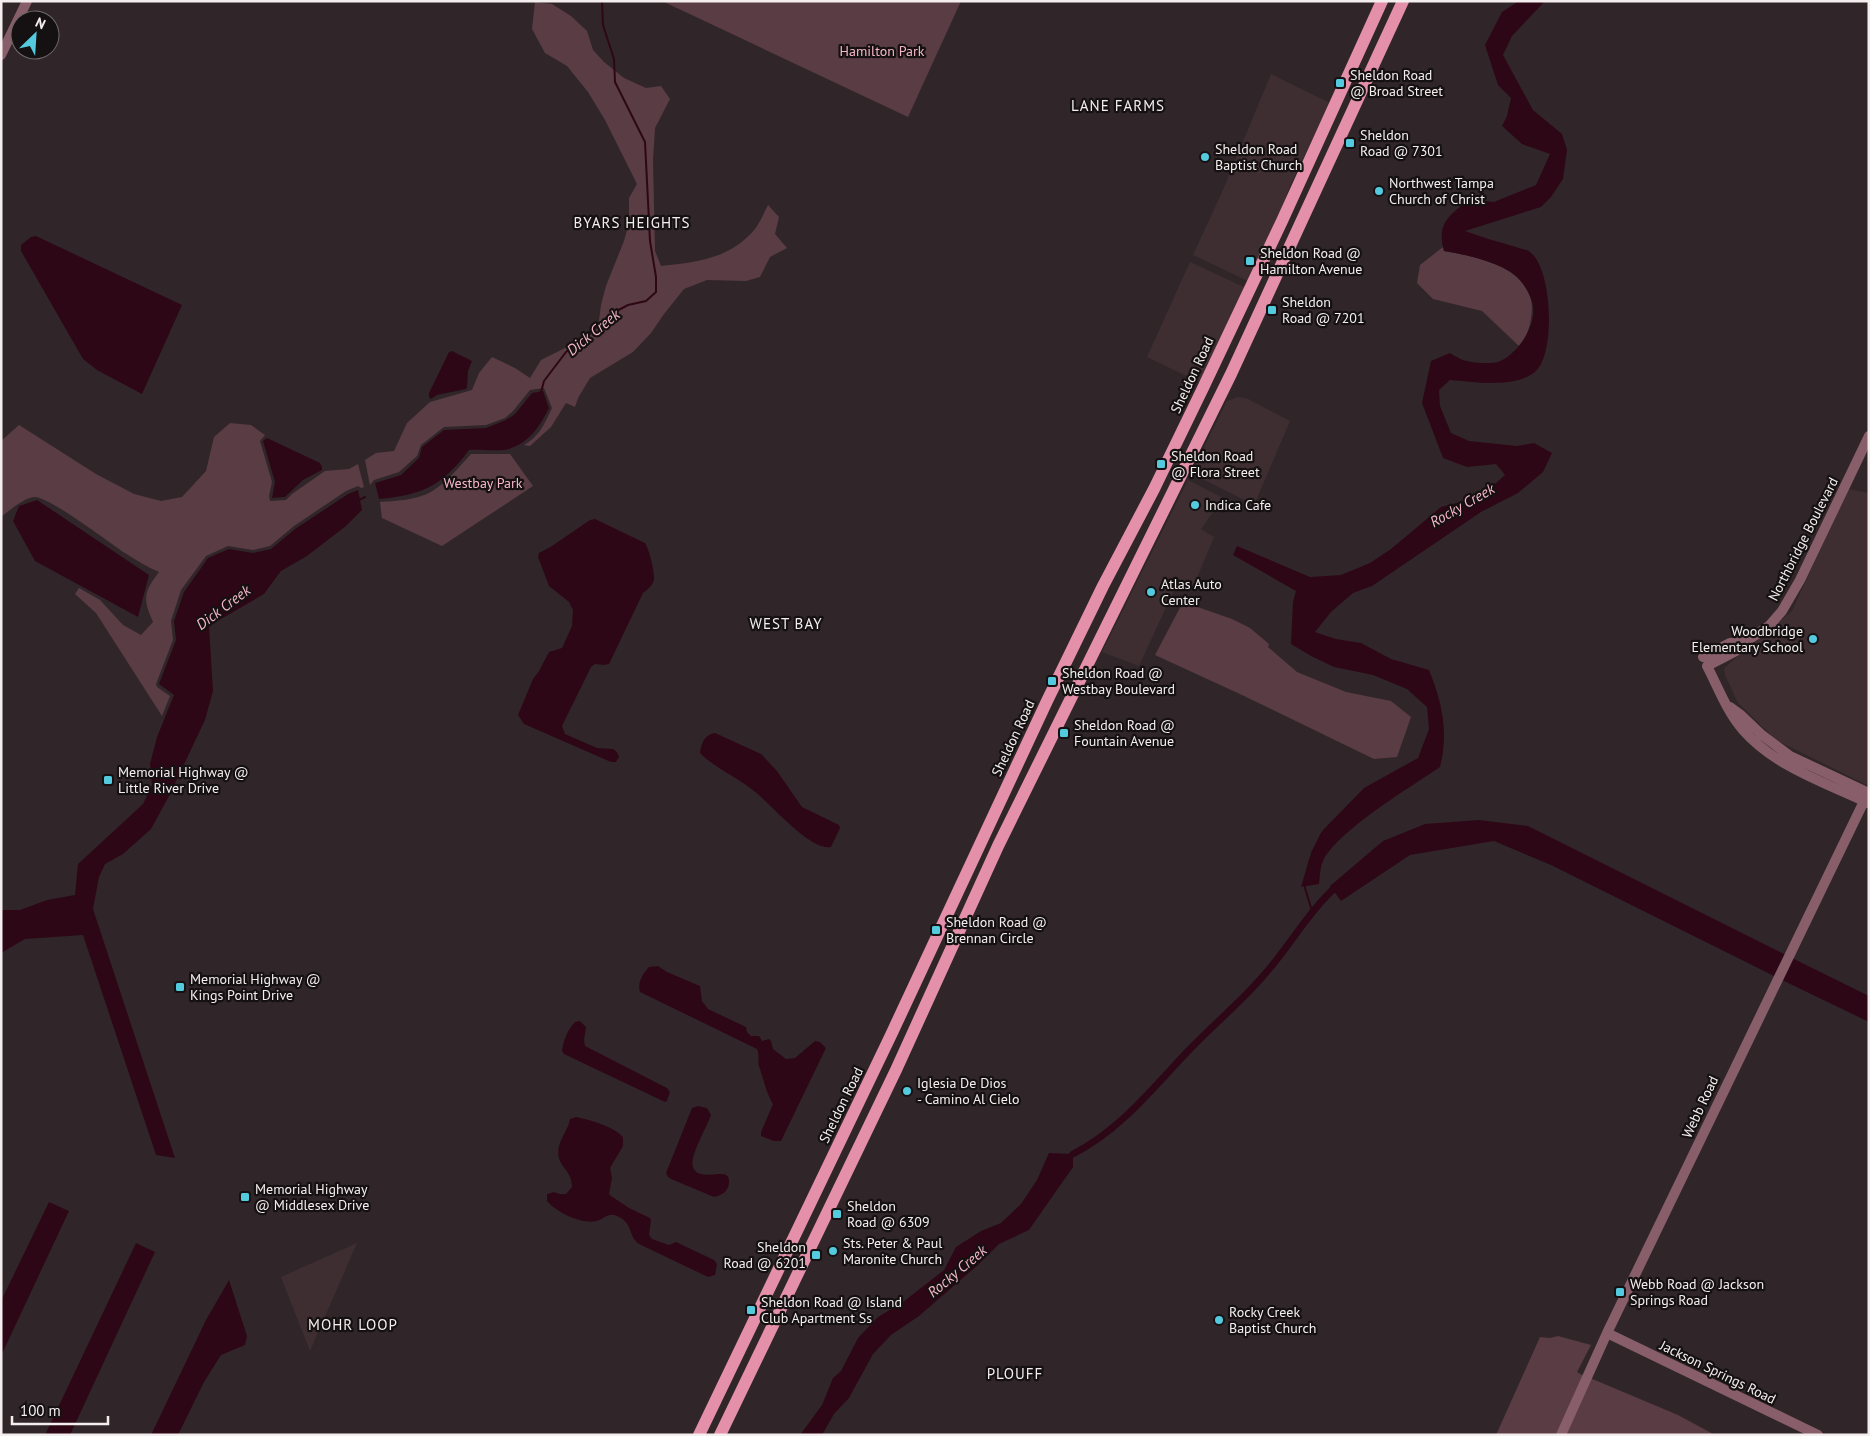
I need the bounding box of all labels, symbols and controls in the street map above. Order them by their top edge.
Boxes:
north arrow [10,10,60,60]
text: N [33,13,48,33]
park label: Hamilton Park [840,42,925,60]
place label: Sheldon Road @ Broad Street [1350,66,1443,100]
marker: Sheldon Road @ Broad Street [1334,77,1346,89]
district label: LANE FARMS [1071,96,1165,115]
place label: Sheldon Road @ 7301 [1360,126,1443,160]
marker: Sheldon Road @ 7301 [1344,137,1356,149]
place label: Sheldon Road Baptist Church [1215,140,1303,174]
marker: Sheldon Road Baptist Church [1199,151,1211,163]
place label: Northwest Tampa Church of Christ [1389,174,1494,208]
marker: Northwest Tampa Church of Christ [1373,185,1385,197]
district label: BYARS HEIGHTS [574,213,690,232]
place label: Sheldon Road @ Hamilton Avenue [1260,244,1362,278]
marker: Sheldon Road @ Hamilton Avenue [1244,255,1256,267]
place label: Sheldon Road @ 7201 [1282,293,1365,327]
water label: Dick Creek [562,304,624,359]
marker: Sheldon Road @ 7201 [1266,304,1278,316]
street label: Sheldon Road [1166,334,1218,416]
place label: Sheldon Road @ Flora Street [1171,447,1260,481]
marker: Sheldon Road @ Flora Street [1155,458,1167,470]
park label: Westbay Park [444,474,523,492]
street label: Northbridge Boulevard [1764,474,1842,604]
water label: Rocky Creek [1426,478,1499,531]
place label: Indica Cafe [1205,496,1271,514]
marker: Indica Cafe [1189,499,1201,511]
place label: Atlas Auto Center [1161,575,1222,609]
water label: Dick Creek [192,580,255,634]
marker: Atlas Auto Center [1145,586,1157,598]
district label: WEST BAY [749,614,823,633]
place label: Woodbridge Elementary School [1691,622,1803,656]
marker: Woodbridge Elementary School [1807,633,1819,645]
place label: Sheldon Road @ Westbay Boulevard [1062,664,1175,698]
marker: Sheldon Road @ Westbay Boulevard [1046,675,1058,687]
street label: Sheldon Road [987,697,1039,779]
place label: Sheldon Road @ Fountain Avenue [1074,716,1175,750]
marker: Sheldon Road @ Fountain Avenue [1058,727,1070,739]
place label: Memorial Highway @ Little River Drive [118,763,249,797]
marker: Memorial Highway @ Little River Drive [102,774,114,786]
place label: Sheldon Road @ Brennan Circle [946,913,1047,947]
marker: Sheldon Road @ Brennan Circle [930,924,942,936]
place label: Memorial Highway @ Kings Point Drive [190,970,321,1004]
marker: Memorial Highway @ Kings Point Drive [174,981,186,993]
street label: Sheldon Road [815,1064,867,1146]
street label: Webb Road [1678,1073,1722,1141]
place label: Iglesia De Dios - Camino Al Cielo [917,1074,1019,1108]
marker: Iglesia De Dios - Camino Al Cielo [901,1085,913,1097]
place label: Memorial Highway @ Middlesex Drive [255,1180,369,1214]
marker: Memorial Highway @ Middlesex Drive [239,1191,251,1203]
place label: Sheldon Road @ 6309 [847,1197,930,1231]
marker: Sheldon Road @ 6309 [831,1208,843,1220]
place label: Sts. Peter & Paul Maronite Church [843,1234,942,1268]
place label: Sheldon Road @ 6201 [723,1238,806,1272]
water label: Rocky Creek [923,1240,992,1301]
marker: Sts. Peter & Paul Maronite Church [827,1245,839,1257]
marker: Sheldon Road @ 6201 [810,1249,822,1261]
place label: Webb Road @ Jackson Springs Road [1630,1275,1764,1309]
marker: Webb Road @ Jackson Springs Road [1614,1286,1626,1298]
place label: Sheldon Road @ Island Club Apartment Ss [761,1293,902,1327]
place label: Rocky Creek Baptist Church [1229,1303,1317,1337]
marker: Sheldon Road @ Island Club Apartment Ss [745,1304,757,1316]
marker: Rocky Creek Baptist Church [1213,1314,1225,1326]
district label: MOHR LOOP [308,1315,398,1334]
street label: Jackson Springs Road [1656,1336,1779,1408]
district label: PLOUFF [987,1364,1043,1383]
scale bar [12,1394,109,1426]
text: 100 m [20,1401,61,1420]

